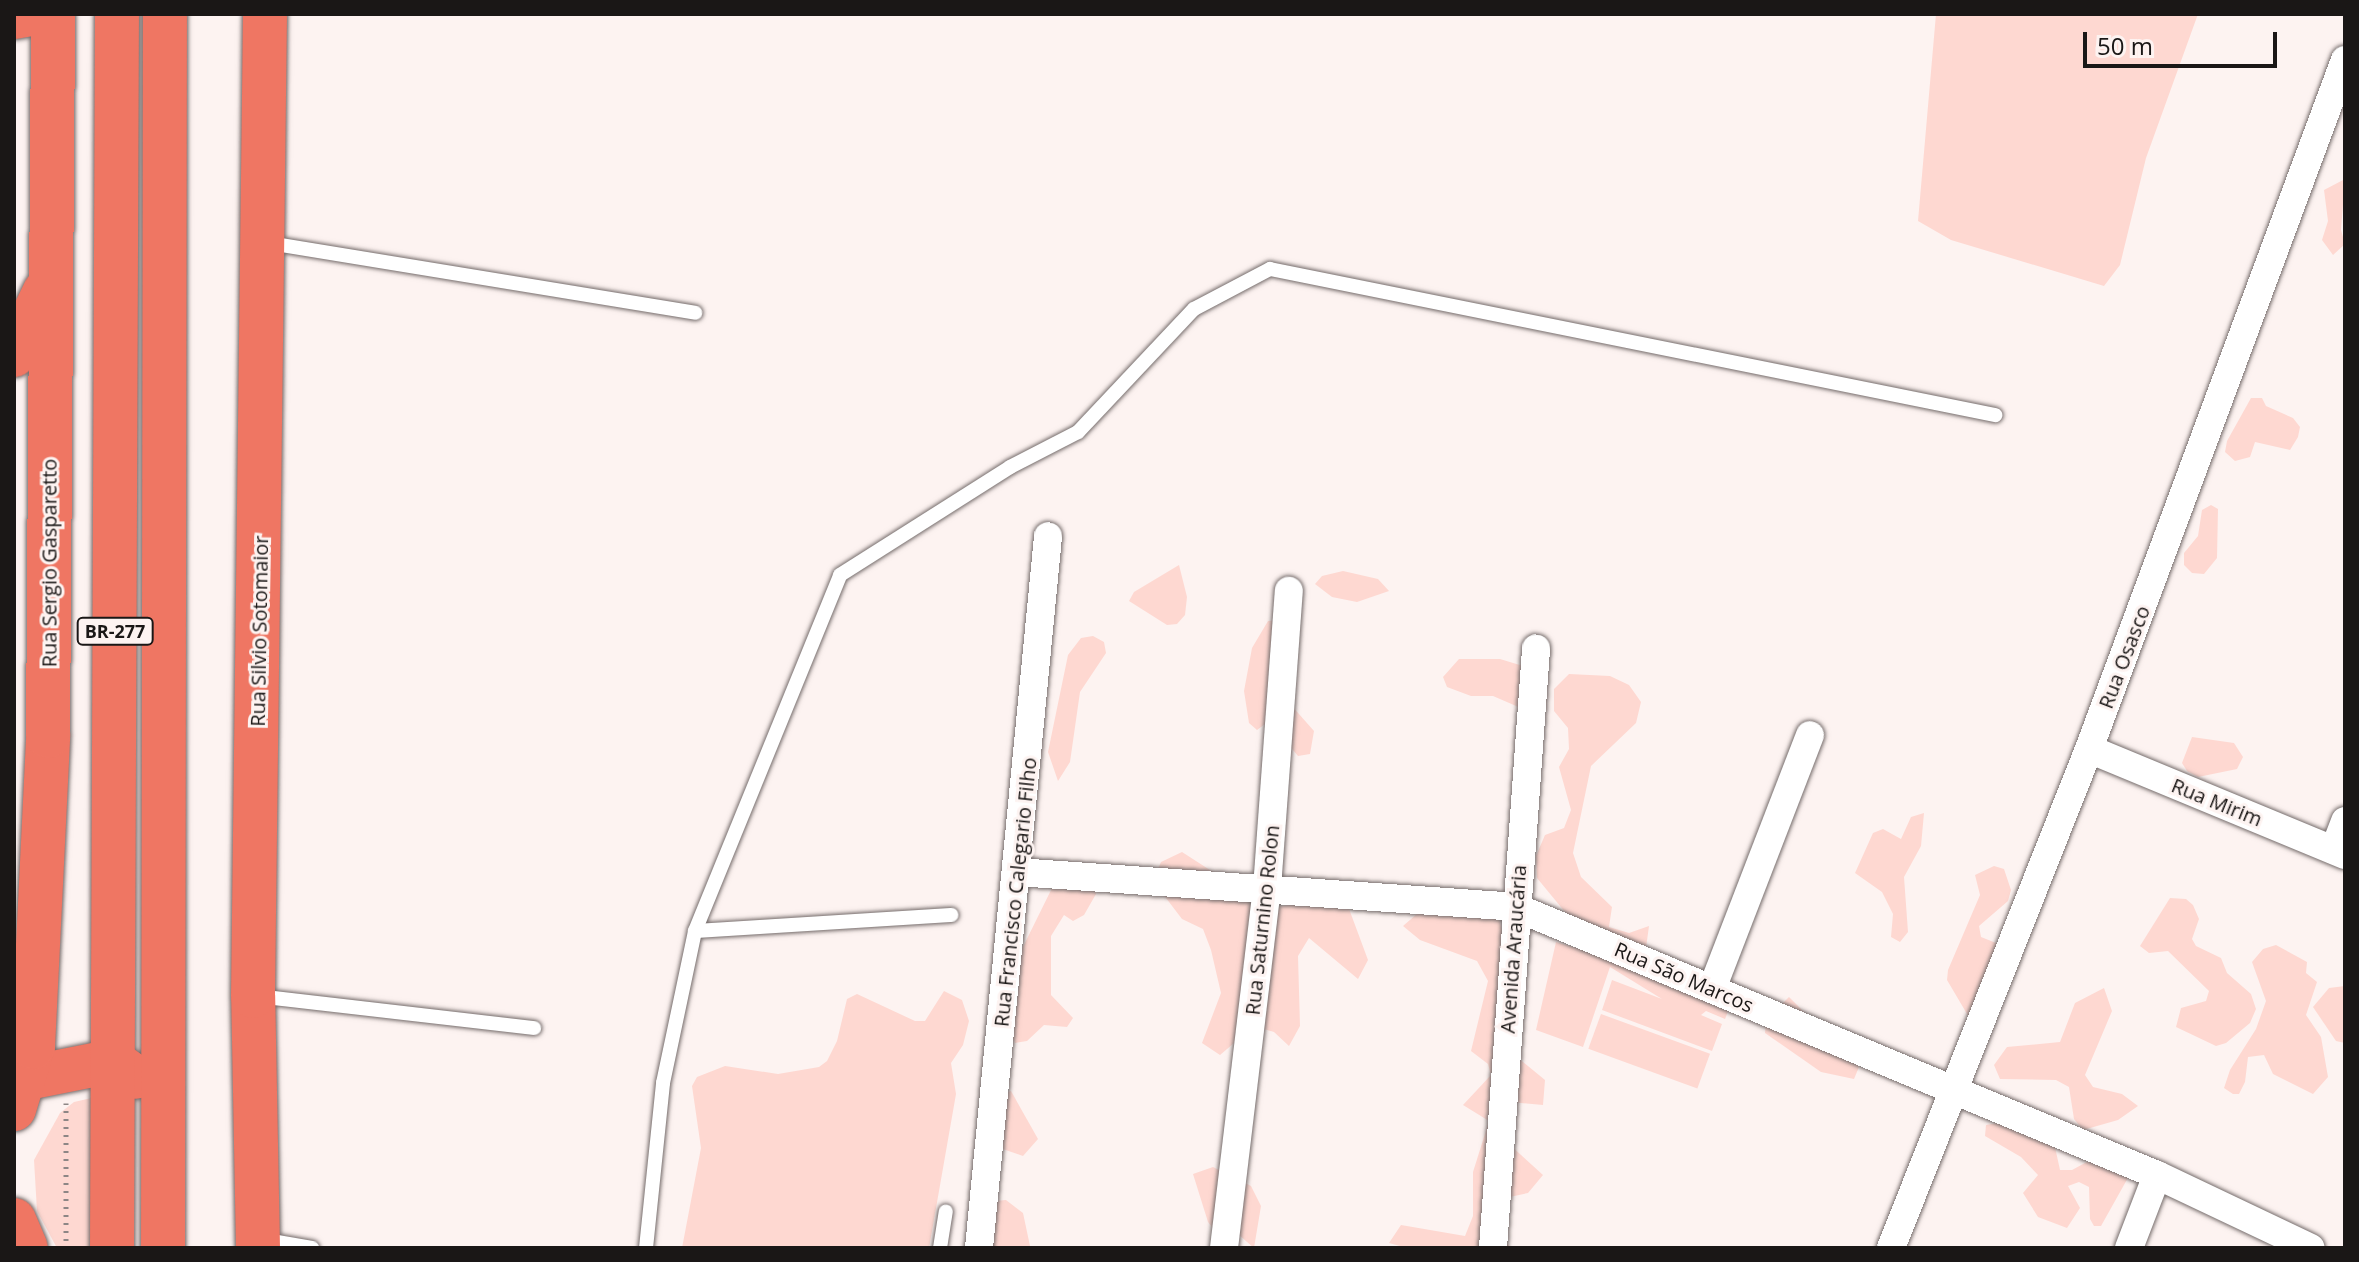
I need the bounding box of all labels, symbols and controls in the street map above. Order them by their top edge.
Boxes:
scale bar [2087,16,2281,66]
text: 50 m [2097,29,2153,62]
street label: Rua Sergio Gasparetto [37,459,61,667]
street label: Rua Silvio Sotomaior [245,535,273,727]
street label: Rua Osasco [2093,602,2155,712]
road number: BR-277 [75,617,155,645]
street label: Rua Francisco Calegario Filho [989,756,1041,1028]
street label: Rua Mirim [2168,773,2266,831]
street label: Rua Saturnino Rolon [1240,824,1284,1016]
street label: Avenida Araucária [1495,864,1531,1034]
street label: Rua São Marcos [1611,937,1757,1017]

